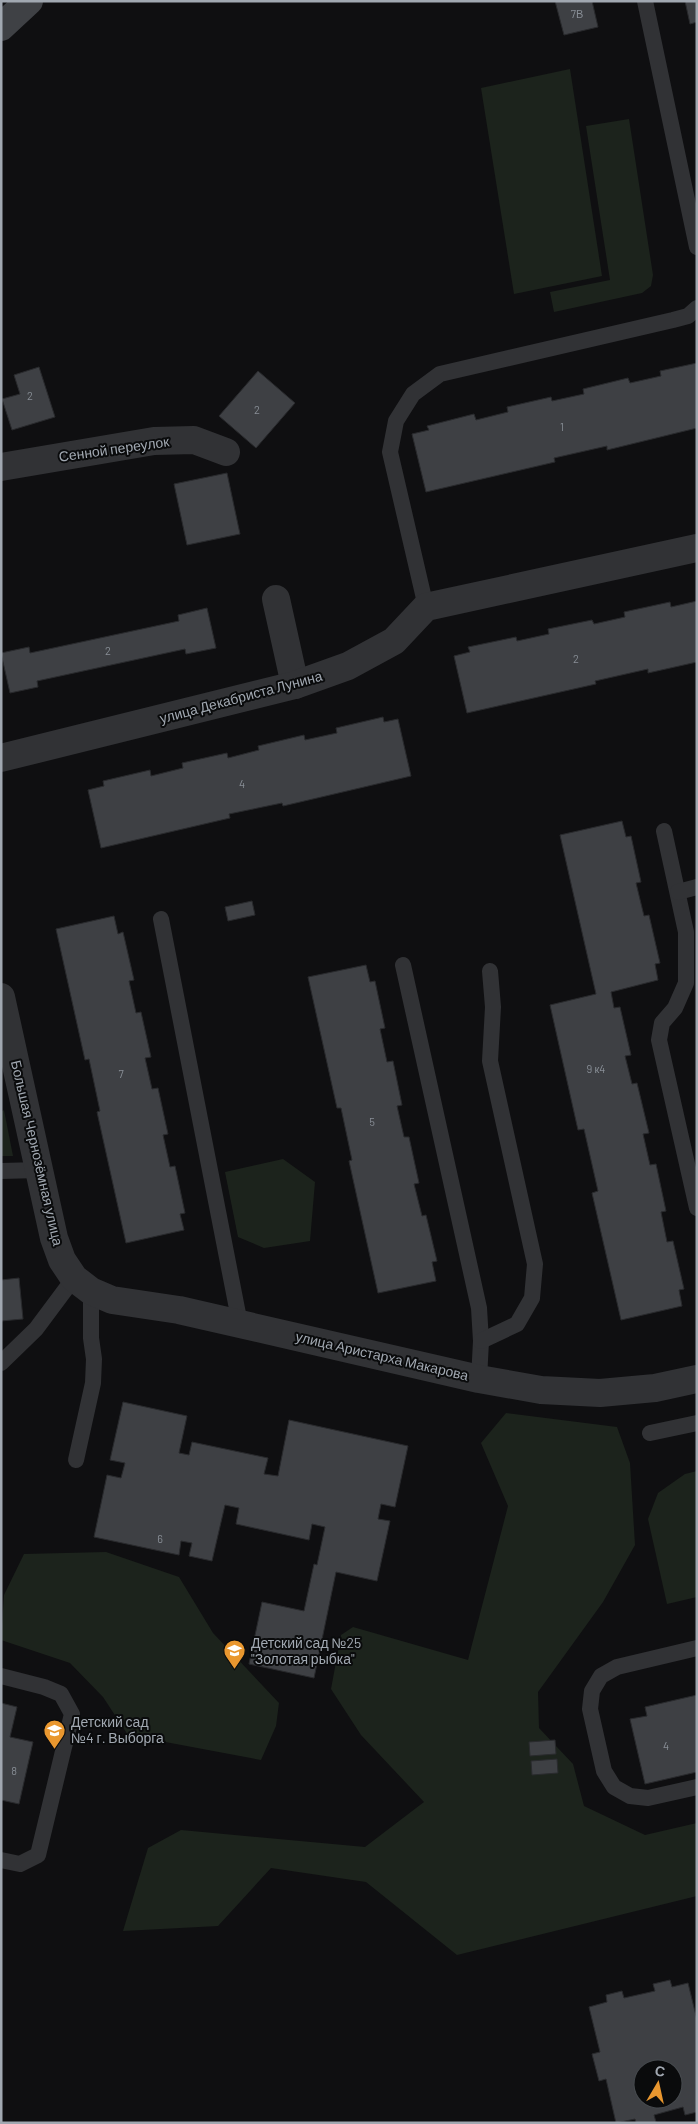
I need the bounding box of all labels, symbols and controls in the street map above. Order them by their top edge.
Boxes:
house number: 7В [571,7,583,20]
house number: 2 [27,389,33,402]
house number: 2 [254,403,260,416]
house number: 1 [560,420,564,433]
street label: Сенной переулок [58,432,171,465]
house number: 2 [105,644,111,657]
house number: 2 [573,652,579,665]
street label: улица Декабриста Лунина [158,667,324,726]
house number: 4 [239,777,245,790]
street label: Большая Чернозёмная улица [8,1058,67,1248]
house number: 9 к4 [587,1062,605,1075]
house number: 7 [118,1067,124,1080]
house number: 5 [369,1115,375,1128]
street label: улица Аристарха Макарова [294,1327,470,1384]
house number: 6 [157,1532,163,1545]
place label: Детский сад №25 "Золотая рыбка" [251,1634,361,1667]
school or university icon: Детский сад №25 "Золотая рыбка" [223,1639,247,1670]
place label: Детский сад №4 г. Выборга [71,1713,164,1746]
school or university icon: Детский сад №4 г. Выборга [43,1718,67,1749]
house number: 4 [663,1739,669,1752]
house number: 8 [11,1764,17,1777]
north arrow [633,2059,683,2109]
text: С [654,2061,666,2080]

